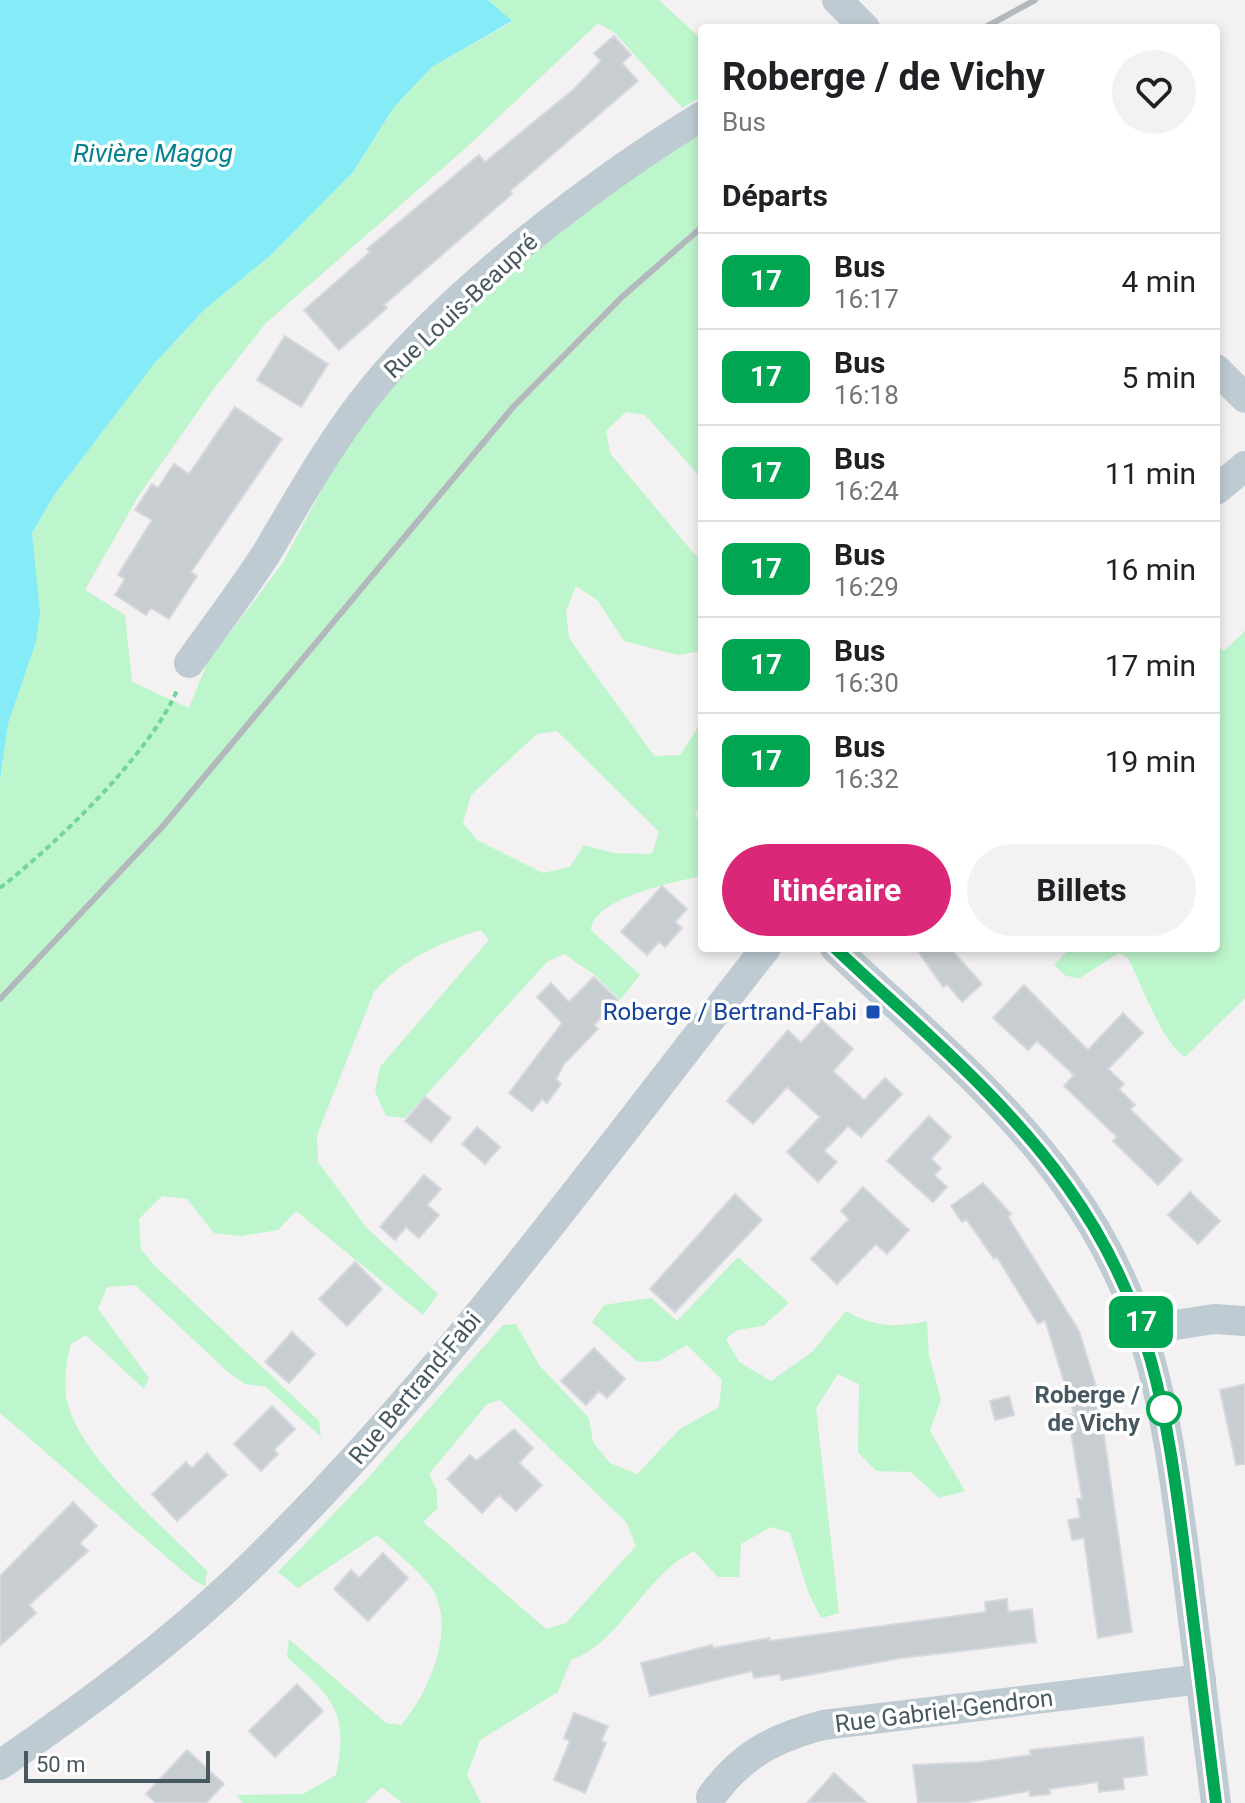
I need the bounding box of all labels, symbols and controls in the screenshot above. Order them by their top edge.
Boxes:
button: heart [1112,50,1196,134]
text: Roberge / de Vichy [722,55,1045,99]
text: Bus [722,107,766,137]
water label: Rivière Magog [73,138,233,168]
text: Départs [722,178,828,213]
street label: Rue Louis-Beaupré [379,228,543,384]
text: Bus [834,249,885,284]
text: 17 [750,264,782,297]
text: 4 min [1122,264,1196,299]
text: 16:17 [834,284,899,314]
text: Bus [834,345,885,380]
text: 17 [750,360,782,393]
text: 5 min [1122,360,1196,395]
text: 16:18 [834,380,899,410]
text: Bus [834,441,885,476]
text: 17 [750,456,782,489]
text: 11 min [1105,456,1196,491]
text: 16:24 [834,476,899,506]
text: Bus [834,537,885,572]
text: 17 [750,552,782,585]
text: 16 min [1105,552,1196,587]
text: 16:29 [834,572,899,602]
text: Bus [834,633,885,668]
text: 17 [750,648,782,681]
text: 17 min [1105,648,1196,683]
text: 16:30 [834,668,899,698]
text: Bus [834,729,885,764]
text: 17 [750,744,782,777]
text: 19 min [1105,744,1196,779]
text: 16:32 [834,764,899,794]
button: Itinéraire [722,844,951,936]
button: Billets [967,844,1196,936]
place label: Roberge / Bertrand-Fabi [603,998,857,1026]
marker: Roberge / Bertrand-Fabi [864,1003,882,1021]
line badge: 17 [1105,1296,1177,1348]
text: 17 [1125,1305,1157,1338]
street label: Rue Bertrand-Fabi [343,1306,487,1470]
place label: Roberge / de Vichy [1035,1381,1141,1437]
marker: Roberge / de Vichy [1147,1392,1181,1426]
street label: Rue Gabriel-Gendron [833,1684,1055,1738]
scale bar [24,1747,210,1783]
text: 50 m [36,1752,85,1777]

